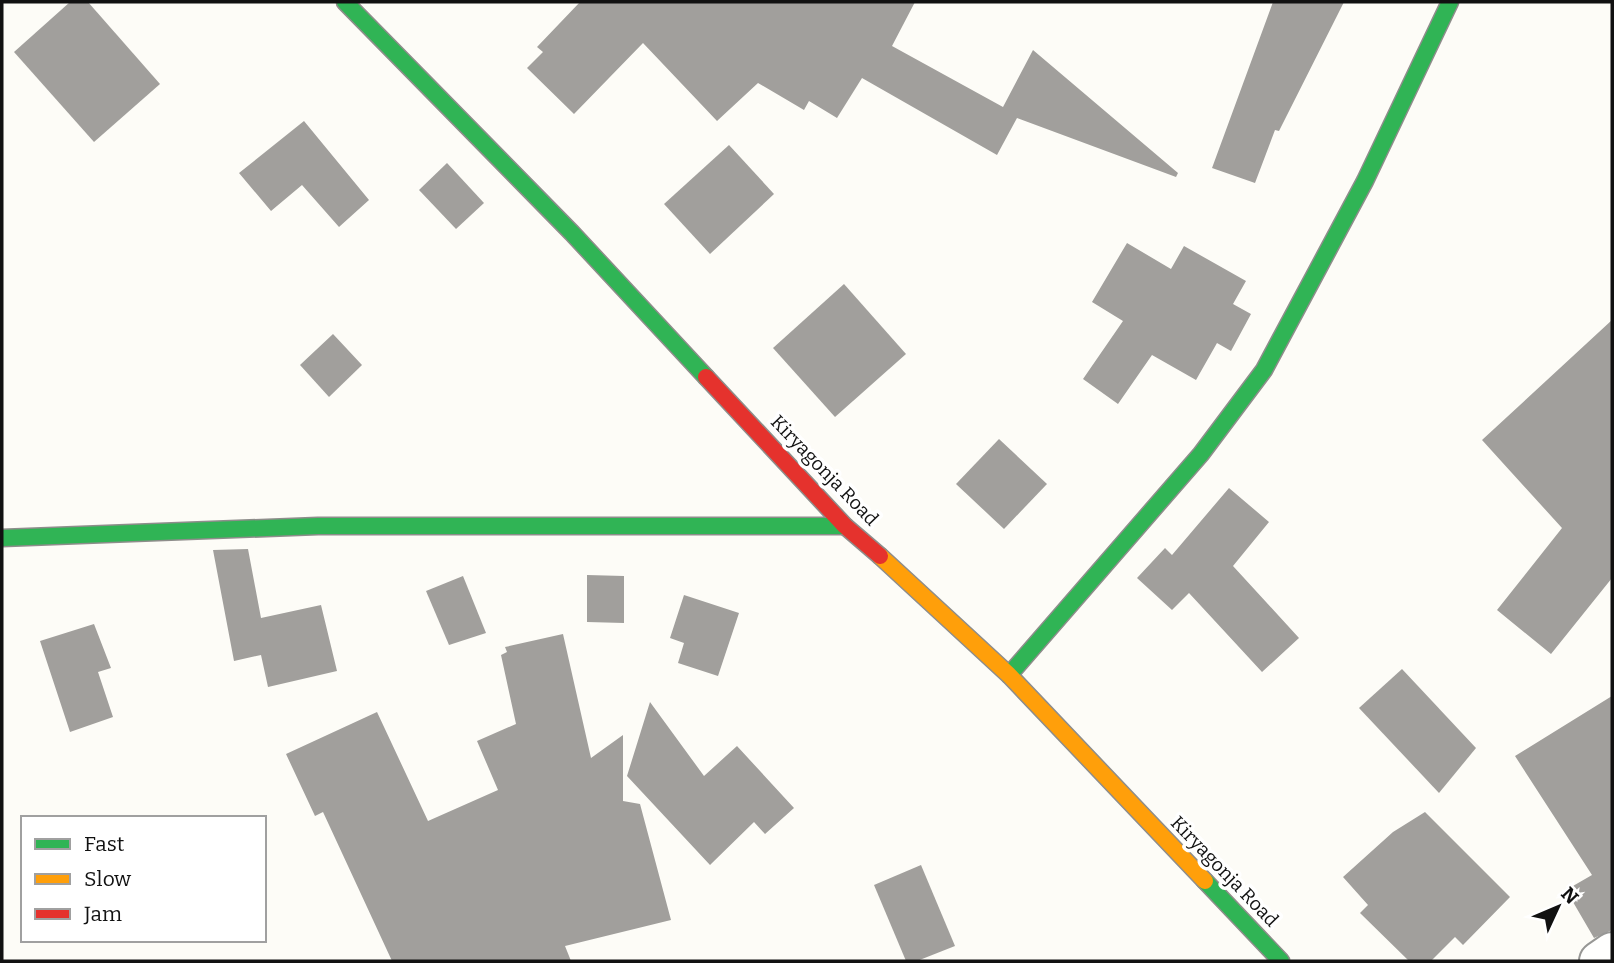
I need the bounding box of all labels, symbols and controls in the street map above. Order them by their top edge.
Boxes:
street label: Kiryagonja Road [766,410,883,530]
street label: Kiryagonja Road [1166,811,1283,931]
legend [21,816,266,942]
text: Fast [84,831,125,857]
text: Slow [84,866,131,892]
north arrow [1523,872,1593,942]
text: N [1557,882,1583,909]
text: Jam [83,901,122,927]

